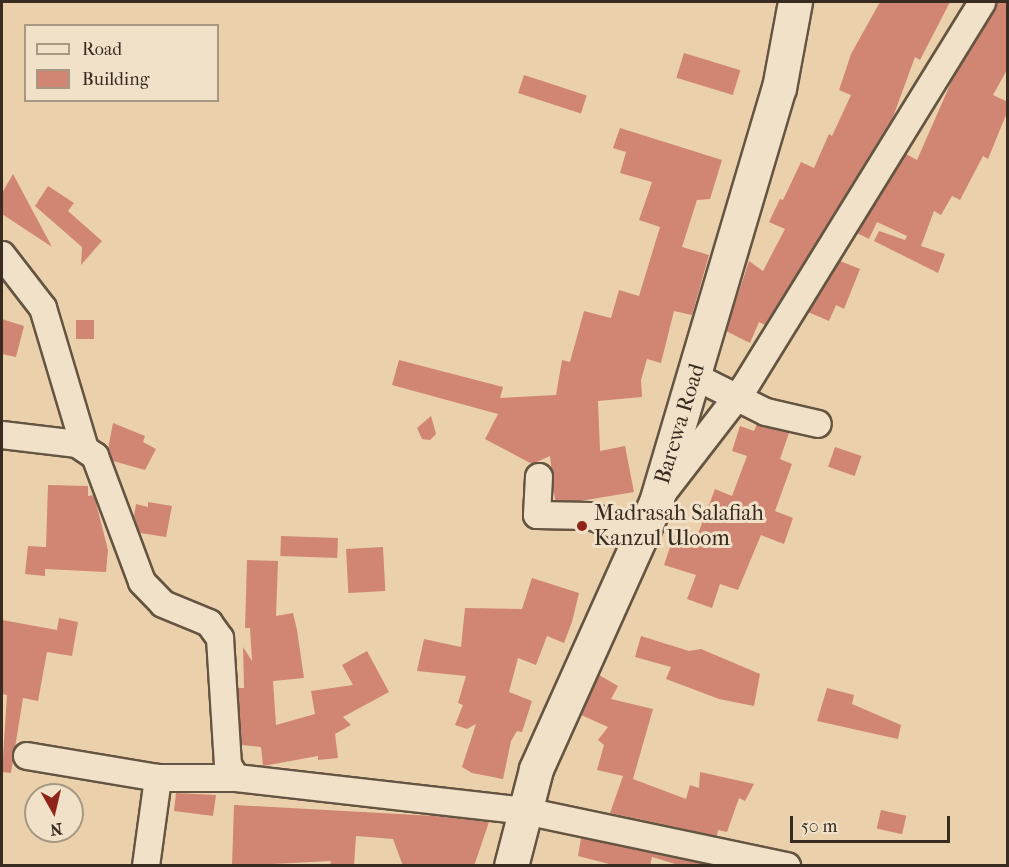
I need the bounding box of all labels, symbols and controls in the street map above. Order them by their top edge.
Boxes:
legend [24,24,219,102]
text: Road [82,39,122,60]
text: Building [82,69,149,90]
street label: Barewa Road [649,361,711,487]
place label: Madrasah Salafiah Kanzul Uloom [594,500,764,552]
marker: Madrasah Salafiah Kanzul Uloom [575,519,589,533]
north arrow [24,783,84,843]
scale bar [793,804,954,842]
text: 50 m [801,816,837,837]
text: N [49,819,64,840]

